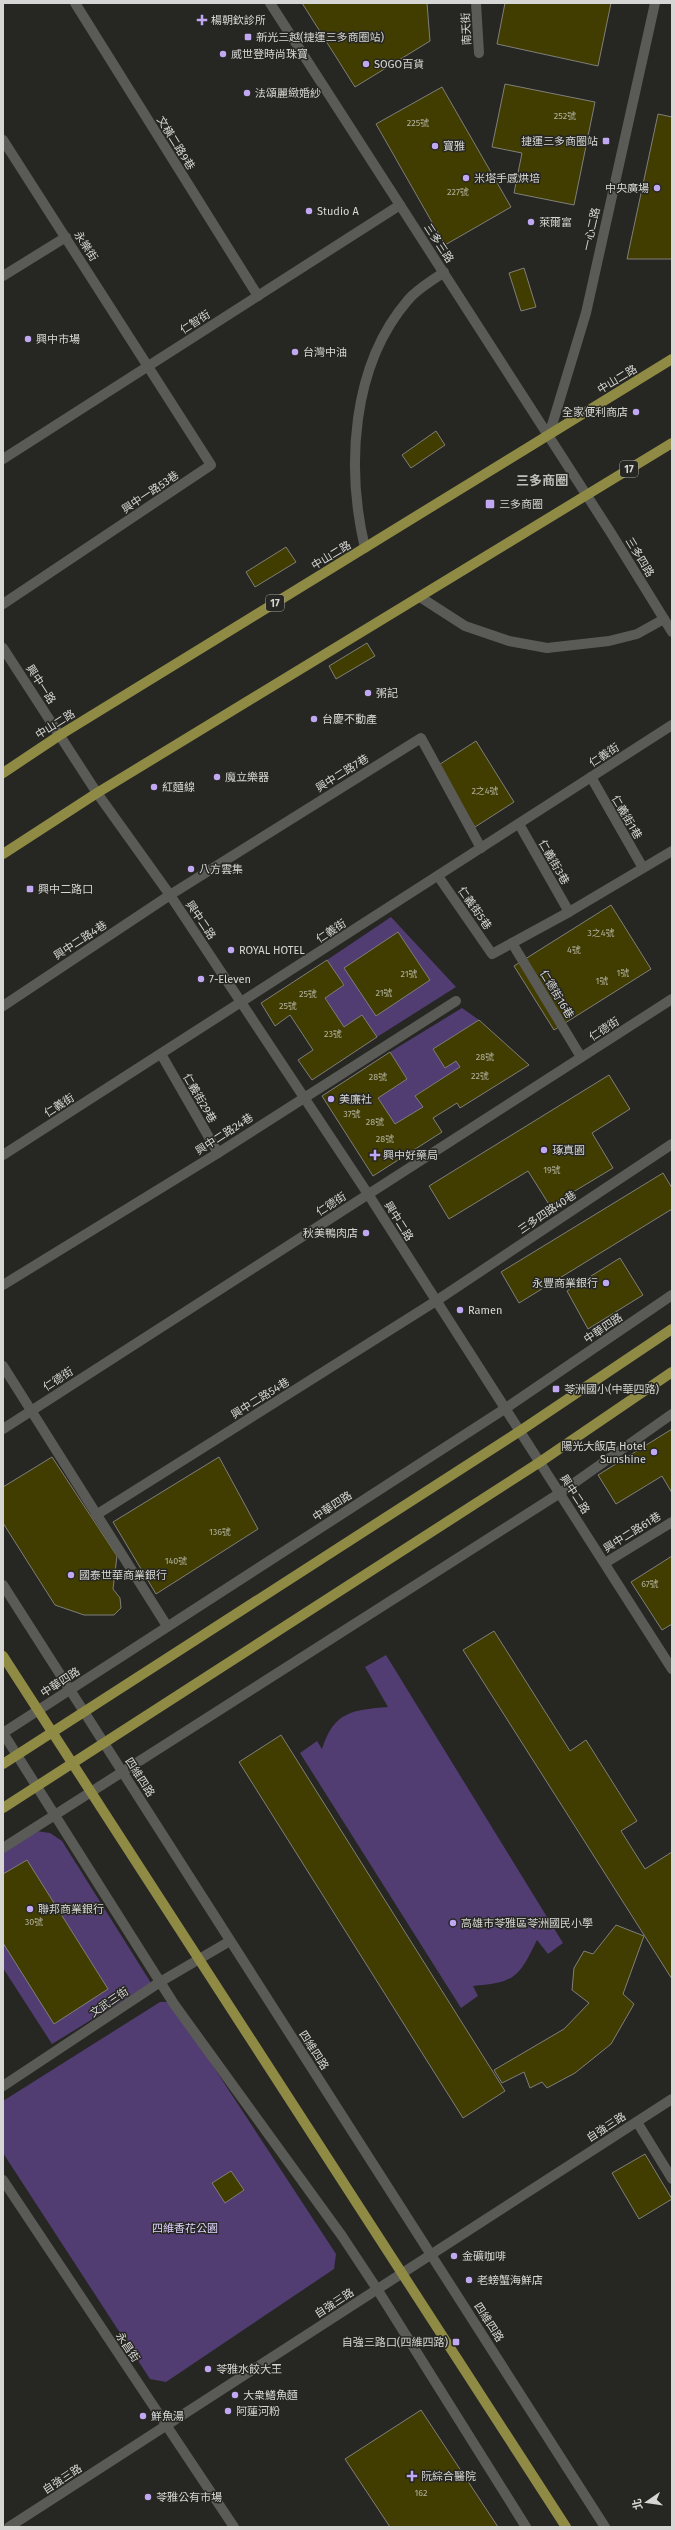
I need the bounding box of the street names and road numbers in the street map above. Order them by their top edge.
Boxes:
street label: 南天街 [459,12,474,46]
street label: 文橫二路9巷 [154,114,197,172]
street label: 一心二路 [580,206,603,252]
street label: 三多三路 [421,221,456,265]
street label: 永樂街 [71,229,100,264]
street label: 仁智街 [178,308,213,337]
street label: 中山二路 [595,363,639,396]
road number: 17 [620,461,638,477]
street label: 興中一路53巷 [119,469,181,516]
street label: 三多四路 [623,535,656,579]
street label: 中山二路 [309,539,353,572]
road number: 17 [266,595,284,611]
street label: 興中一路 [23,662,58,706]
street label: 中山二路 [33,707,77,742]
street label: 仁義街 [587,741,622,770]
street label: 興中二路7巷 [313,752,371,795]
street label: 仁義街1巷 [609,793,644,842]
street label: 仁義街3巷 [536,838,572,887]
street label: 仁義街5巷 [455,884,494,932]
street label: 興中二路 [183,898,218,942]
street label: 仁義街 [314,917,349,946]
street label: 興中二路4巷 [51,918,109,962]
street label: 仁德街16巷 [537,967,576,1021]
street label: 仁德街 [587,1015,622,1044]
street label: 仁義街29巷 [180,1071,219,1125]
street label: 仁義街 [42,1091,77,1120]
street label: 興中二路24巷 [193,1111,255,1158]
street label: 三多四路40巷 [516,1188,579,1237]
street label: 仁德街 [314,1190,349,1219]
street label: 興中二路 [381,1199,416,1243]
street label: 中華四路 [581,1311,625,1346]
street label: 仁德街 [41,1365,76,1394]
street label: 興中二路54巷 [229,1375,292,1422]
street label: 興中二路 [557,1472,592,1516]
street label: 中華四路 [310,1489,354,1524]
street label: 興中二路61巷 [601,1510,663,1555]
street label: 中華四路 [38,1665,82,1700]
street label: 四維四路 [122,1755,157,1799]
street label: 文武三街 [87,1985,131,2020]
street label: 四維四路 [296,2028,331,2072]
street label: 自強三路 [584,2110,628,2145]
street label: 自強三路 [312,2286,356,2321]
street label: 四維四路 [471,2300,506,2344]
street label: 永昌街 [113,2330,142,2365]
street label: 自強三路 [40,2462,84,2497]

